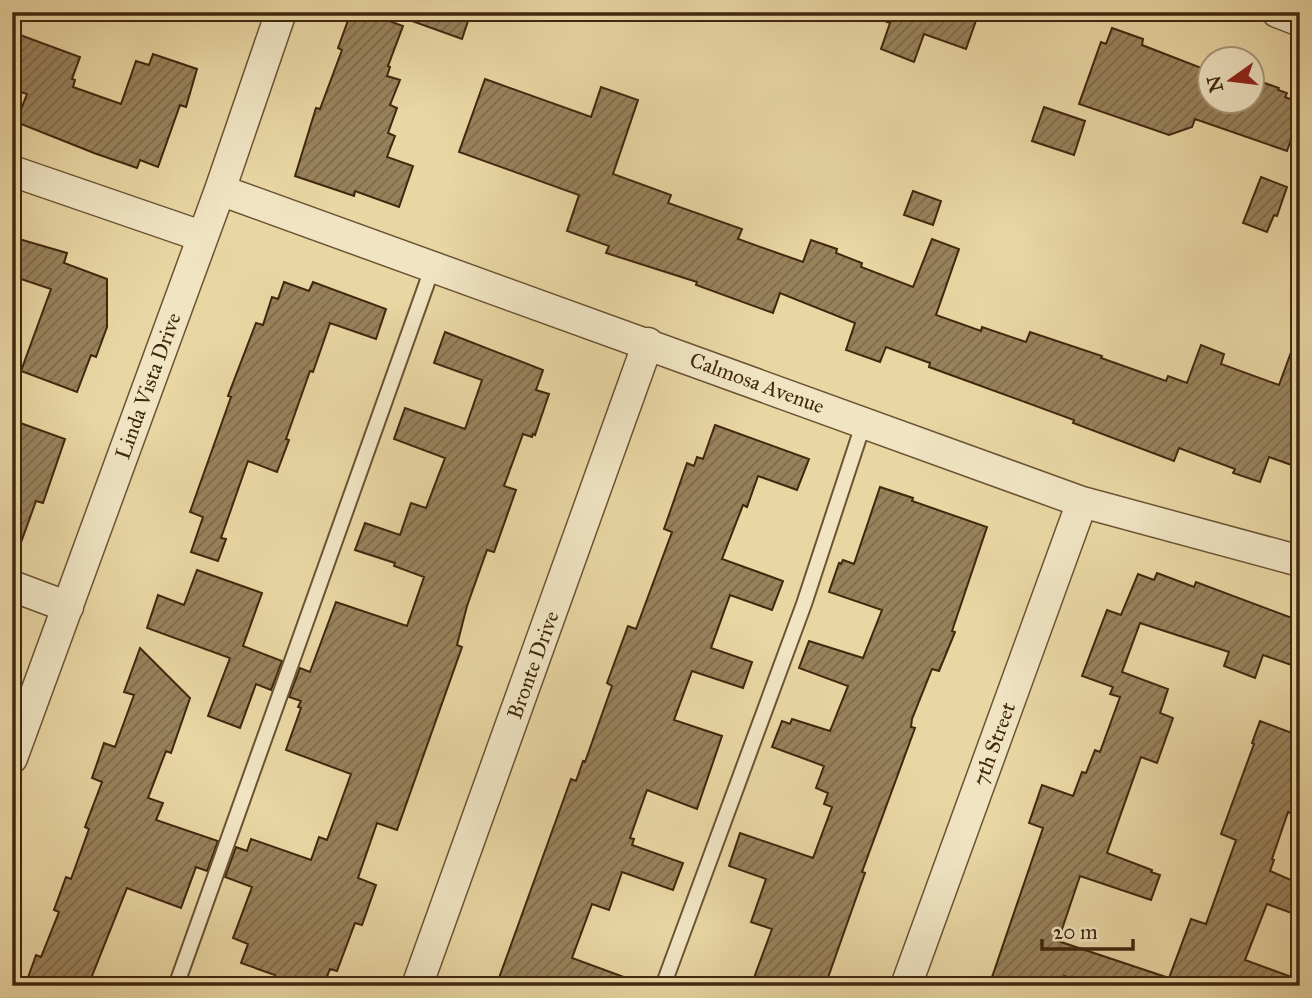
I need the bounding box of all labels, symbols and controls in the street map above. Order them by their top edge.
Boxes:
north arrow [1196,46,1266,116]
text: N [1202,73,1228,95]
street label: Linda Vista Drive [109,309,187,463]
street label: Calmosa Avenue [686,347,828,419]
street label: Bronte Drive [501,607,565,722]
street label: 7th Street [967,698,1021,789]
scale bar [1042,907,1134,951]
text: 20 m [1053,919,1098,945]

